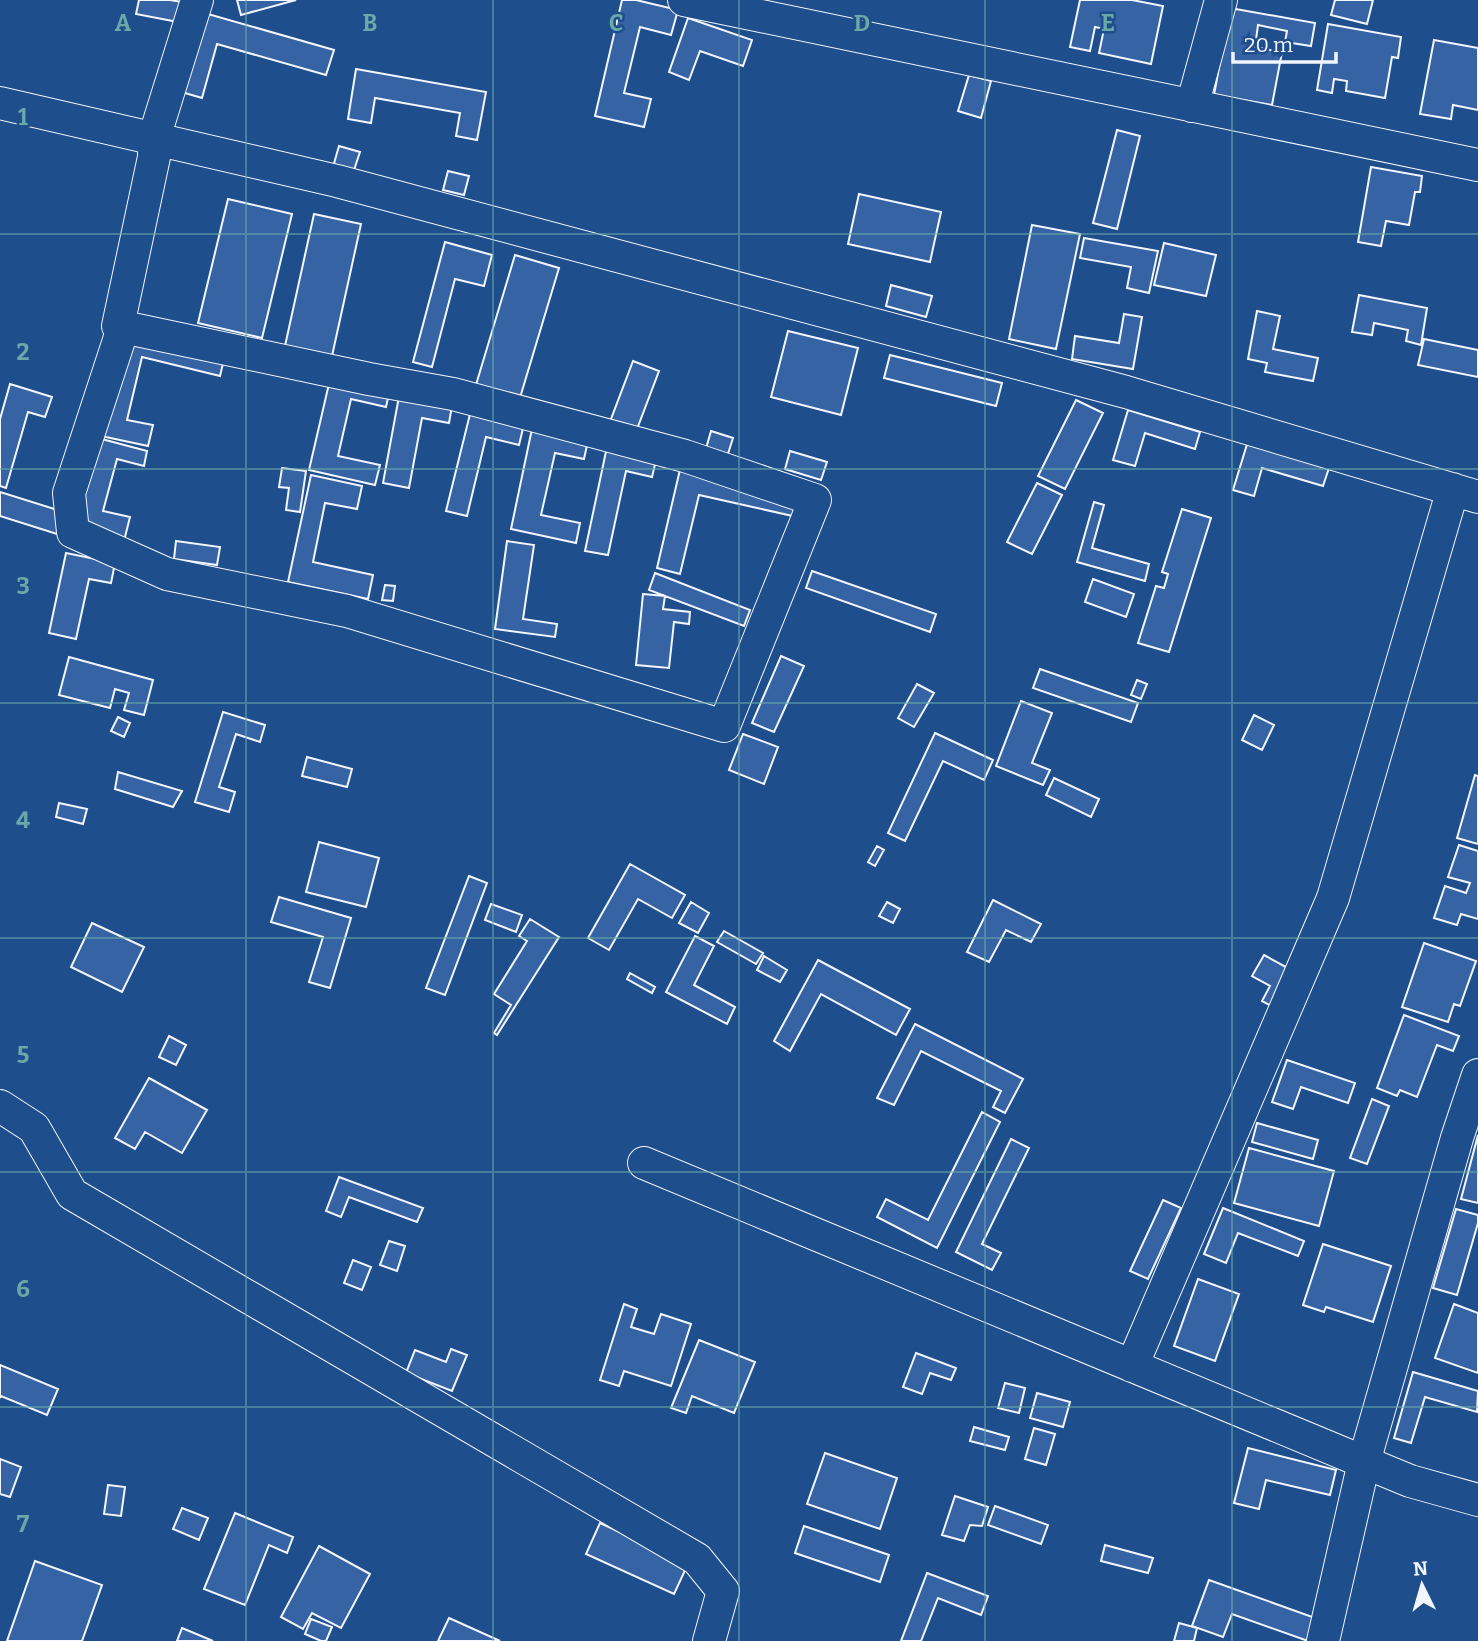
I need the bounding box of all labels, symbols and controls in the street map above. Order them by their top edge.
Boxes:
text: A [115,9,132,37]
text: B [363,9,377,37]
text: C [609,9,623,37]
text: D [854,9,870,37]
text: E [1101,9,1115,37]
scale bar [1233,21,1336,65]
text: 20 m [1244,32,1293,58]
text: 1 [18,103,28,131]
text: 2 [17,338,30,366]
text: 3 [16,572,30,600]
text: 4 [16,806,30,834]
text: 5 [17,1041,29,1069]
text: 6 [16,1275,30,1303]
text: 7 [17,1510,30,1538]
north arrow [1387,1550,1457,1620]
text: N [1412,1556,1429,1581]

